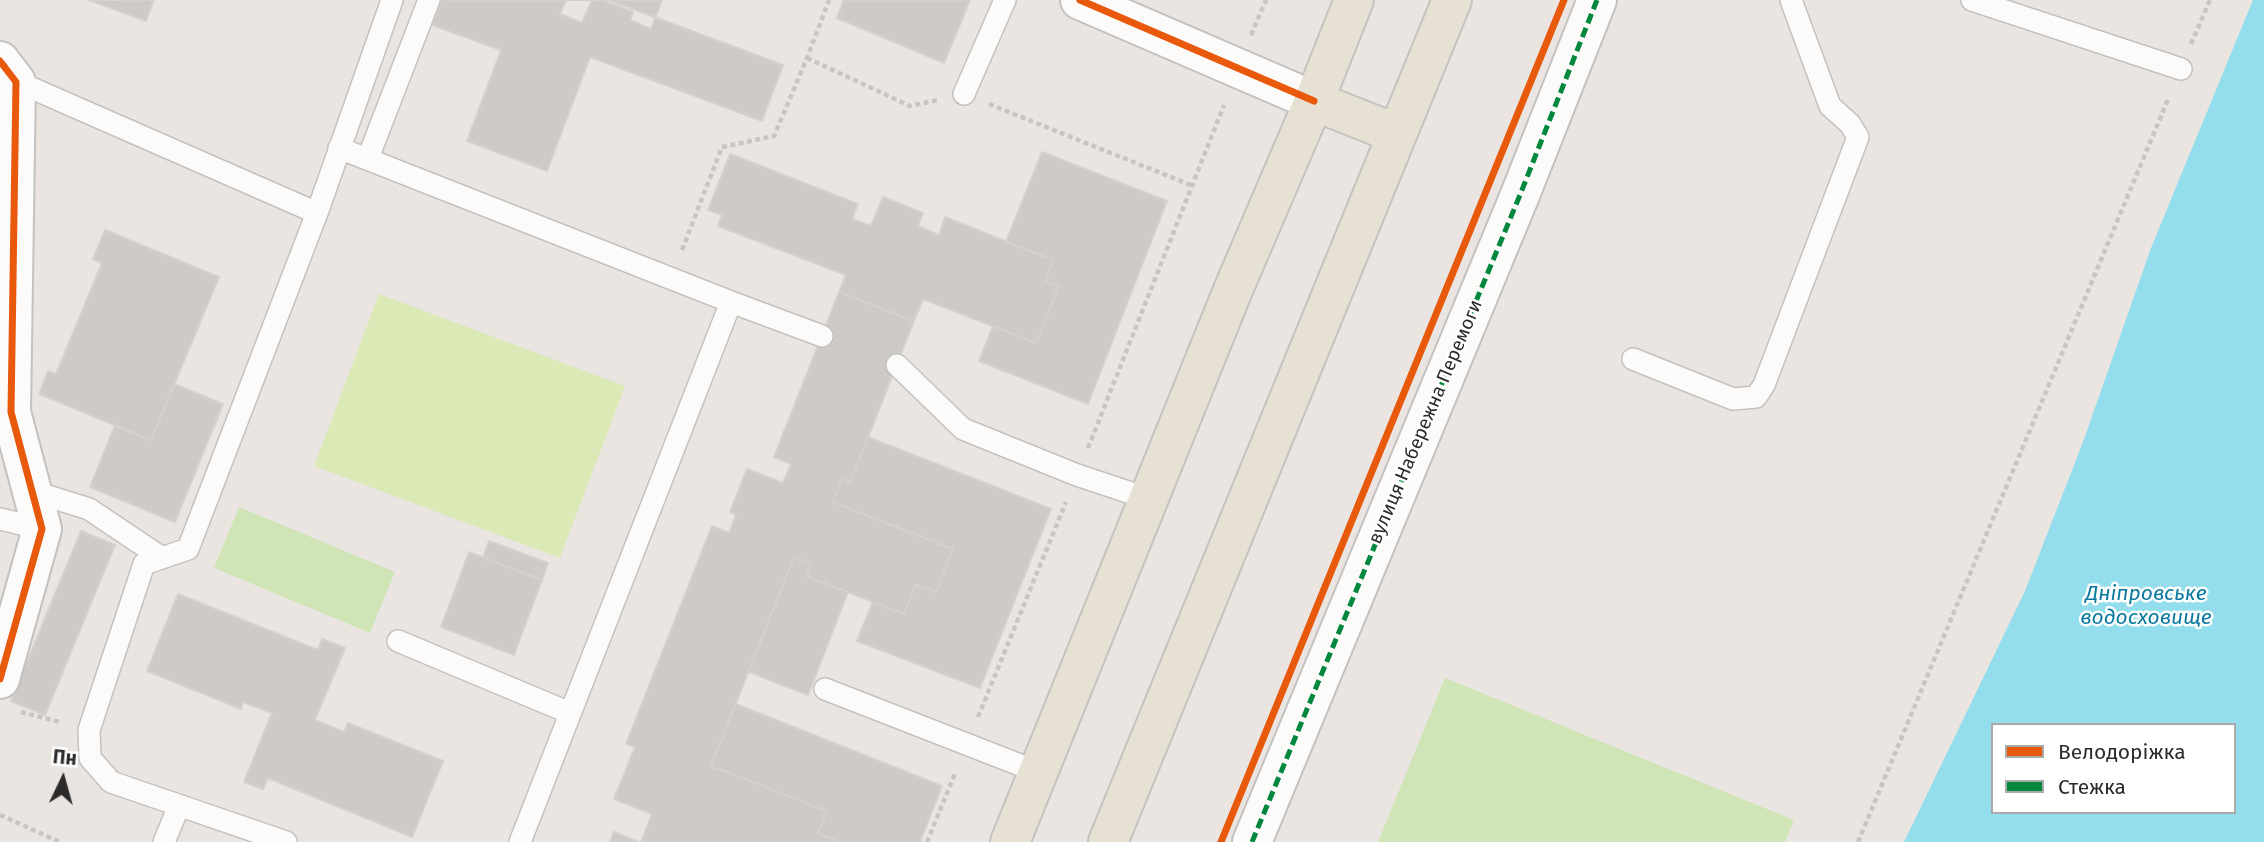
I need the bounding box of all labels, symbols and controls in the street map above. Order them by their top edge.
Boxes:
street label: вулиця Набережна Перемоги [1364,296,1488,548]
water label: Дніпровське водосховище [2080,581,2212,631]
legend [1991,723,2236,814]
text: Велодоріжка [2058,739,2186,765]
north arrow [28,744,98,814]
text: Пн [52,745,78,770]
text: Стежка [2058,774,2126,800]

